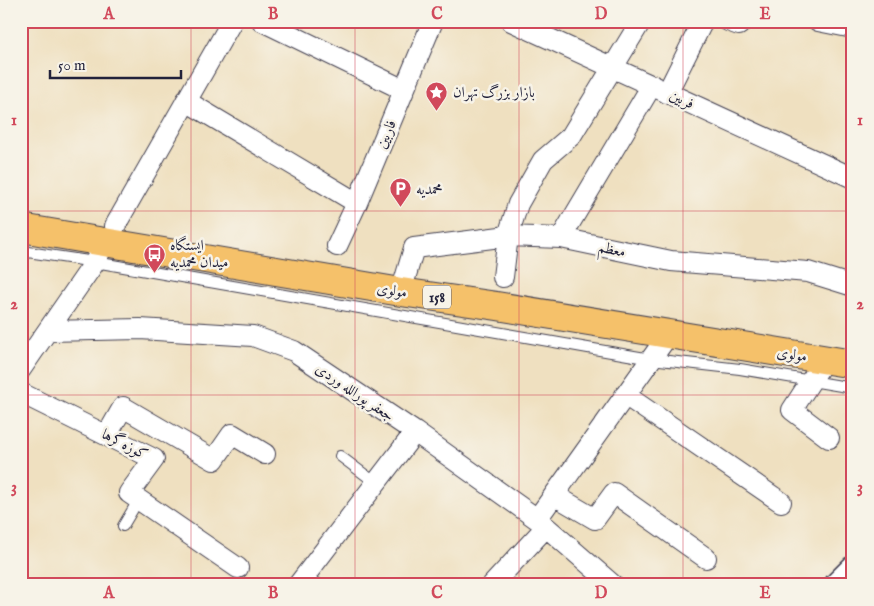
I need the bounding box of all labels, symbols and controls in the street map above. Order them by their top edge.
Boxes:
text: A [103,5,116,25]
text: B [268,5,279,25]
text: C [431,5,443,25]
text: D [595,5,608,25]
text: E [759,5,771,25]
scale bar [50,48,181,80]
text: 50 m [58,56,86,75]
place icon: بازار بزرگ تهران [425,80,449,111]
place label: بازار بزرگ تهران [453,83,535,102]
street label: فربین [666,86,697,113]
text: 1 [11,111,17,131]
text: 1 [857,111,863,131]
street label: فاربین [372,117,401,151]
parking icon: محمدیه [388,177,412,208]
place label: محمدیه [416,180,443,199]
place label: ایستگاه میدان محمدیه [170,235,228,272]
street label: معظم [596,237,627,266]
bus stop icon: ایستگاه میدان محمدیه [142,242,166,273]
street label: مولوی [375,279,408,302]
road number: 158 [423,286,451,308]
text: 2 [10,295,18,315]
text: 2 [856,295,864,315]
street label: مولوی [775,343,808,366]
street label: جعفر پورالله وردی [311,359,398,427]
street label: کوزه‌گرها [98,424,152,464]
text: 3 [11,478,17,498]
text: 3 [857,478,863,498]
text: A [103,584,116,604]
text: B [268,584,279,604]
text: C [431,584,443,604]
text: D [595,584,608,604]
text: E [759,584,771,604]

